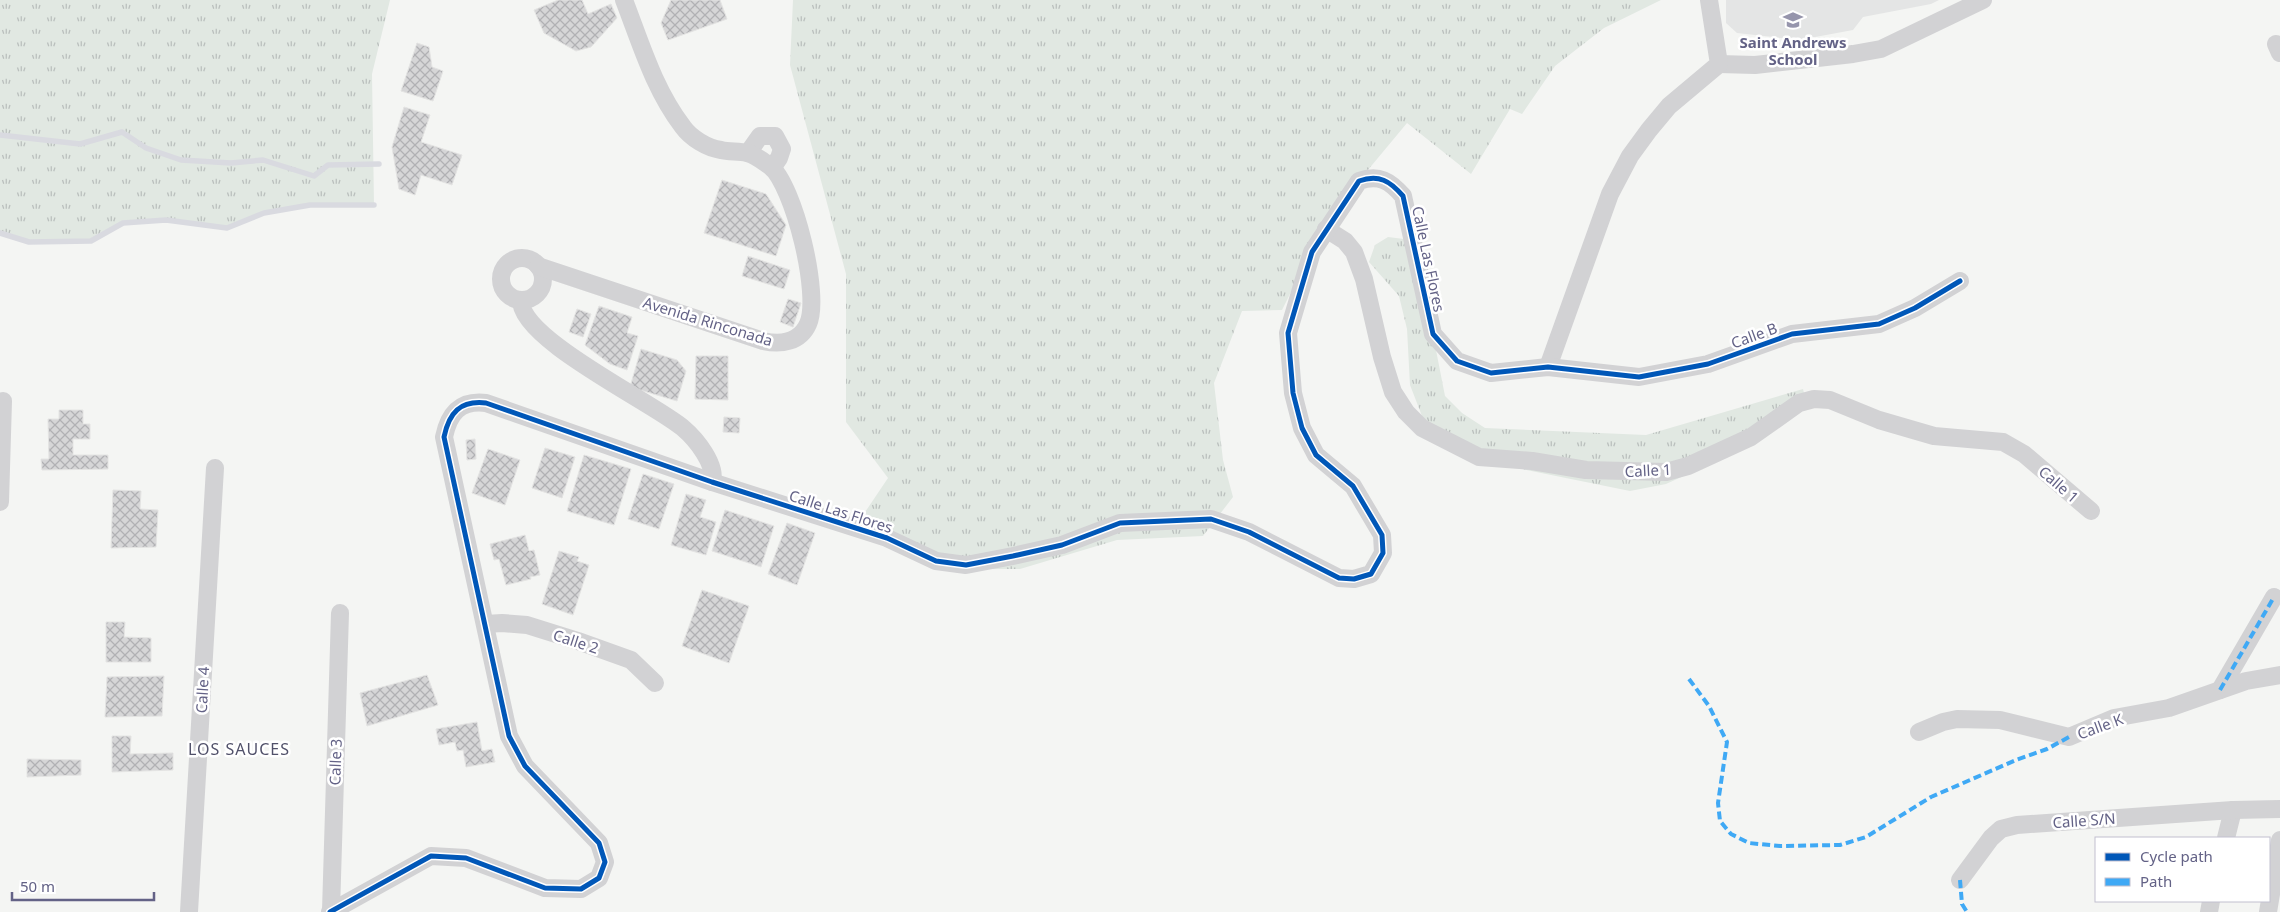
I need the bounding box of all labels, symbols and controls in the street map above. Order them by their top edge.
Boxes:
school or university icon: Saint Andrews School [1782,9,1804,31]
place label: Saint Andrews School [1740,32,1846,69]
street label: Calle Las Flores [1408,204,1450,314]
street label: Avenida Rinconada [641,292,775,350]
street label: Calle B [1728,317,1780,353]
street label: Calle 1 [1624,459,1672,481]
street label: Calle 1 [2035,461,2083,507]
street label: Calle Las Flores [787,485,895,537]
street label: Calle 2 [551,624,601,658]
street label: Calle 4 [191,666,213,714]
street label: Calle K [2074,708,2126,743]
district label: LOS SAUCES [188,738,290,760]
street label: Calle 3 [324,738,346,786]
street label: Calle S/N [2052,808,2116,832]
legend [2095,837,2270,902]
text: Cycle path [2140,846,2213,866]
scale bar [12,870,155,902]
text: Path [2140,871,2172,891]
text: 50 m [20,876,55,896]

